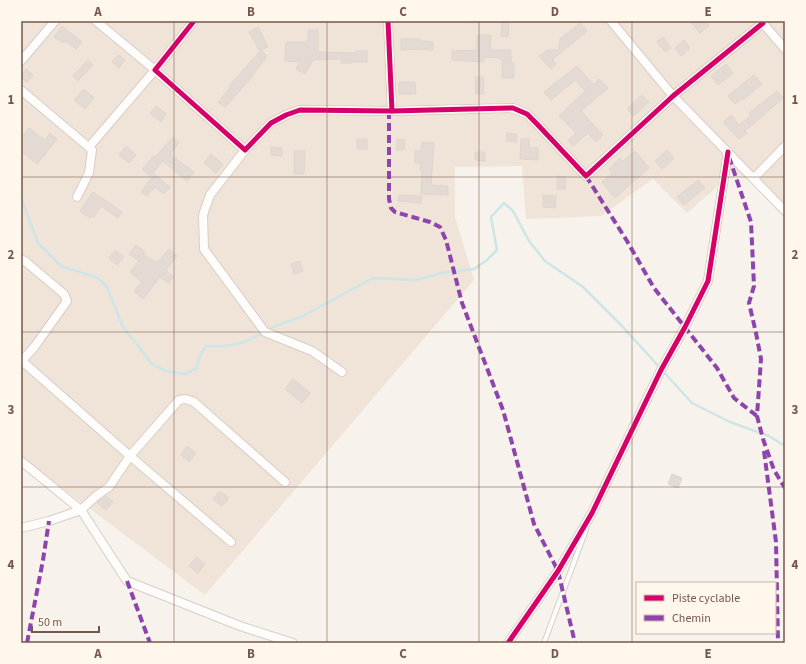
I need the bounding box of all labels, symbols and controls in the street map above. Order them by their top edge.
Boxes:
text: A [93,3,102,21]
text: B [247,3,255,21]
text: C [399,3,407,21]
text: D [551,3,559,21]
text: E [704,3,712,21]
text: 1 [8,91,15,109]
text: 1 [792,91,799,109]
text: 2 [8,246,15,264]
text: 2 [792,246,799,264]
text: 3 [8,401,15,419]
text: 3 [792,401,799,419]
text: 4 [8,556,15,574]
text: 4 [792,556,799,574]
legend [636,582,776,634]
text: Piste cyclable [672,590,740,607]
scale bar [32,608,99,634]
text: Chemin [672,610,711,627]
text: 50 m [38,614,62,631]
text: A [93,645,102,663]
text: B [247,645,255,663]
text: C [399,645,407,663]
text: D [551,645,559,663]
text: E [704,645,712,663]

